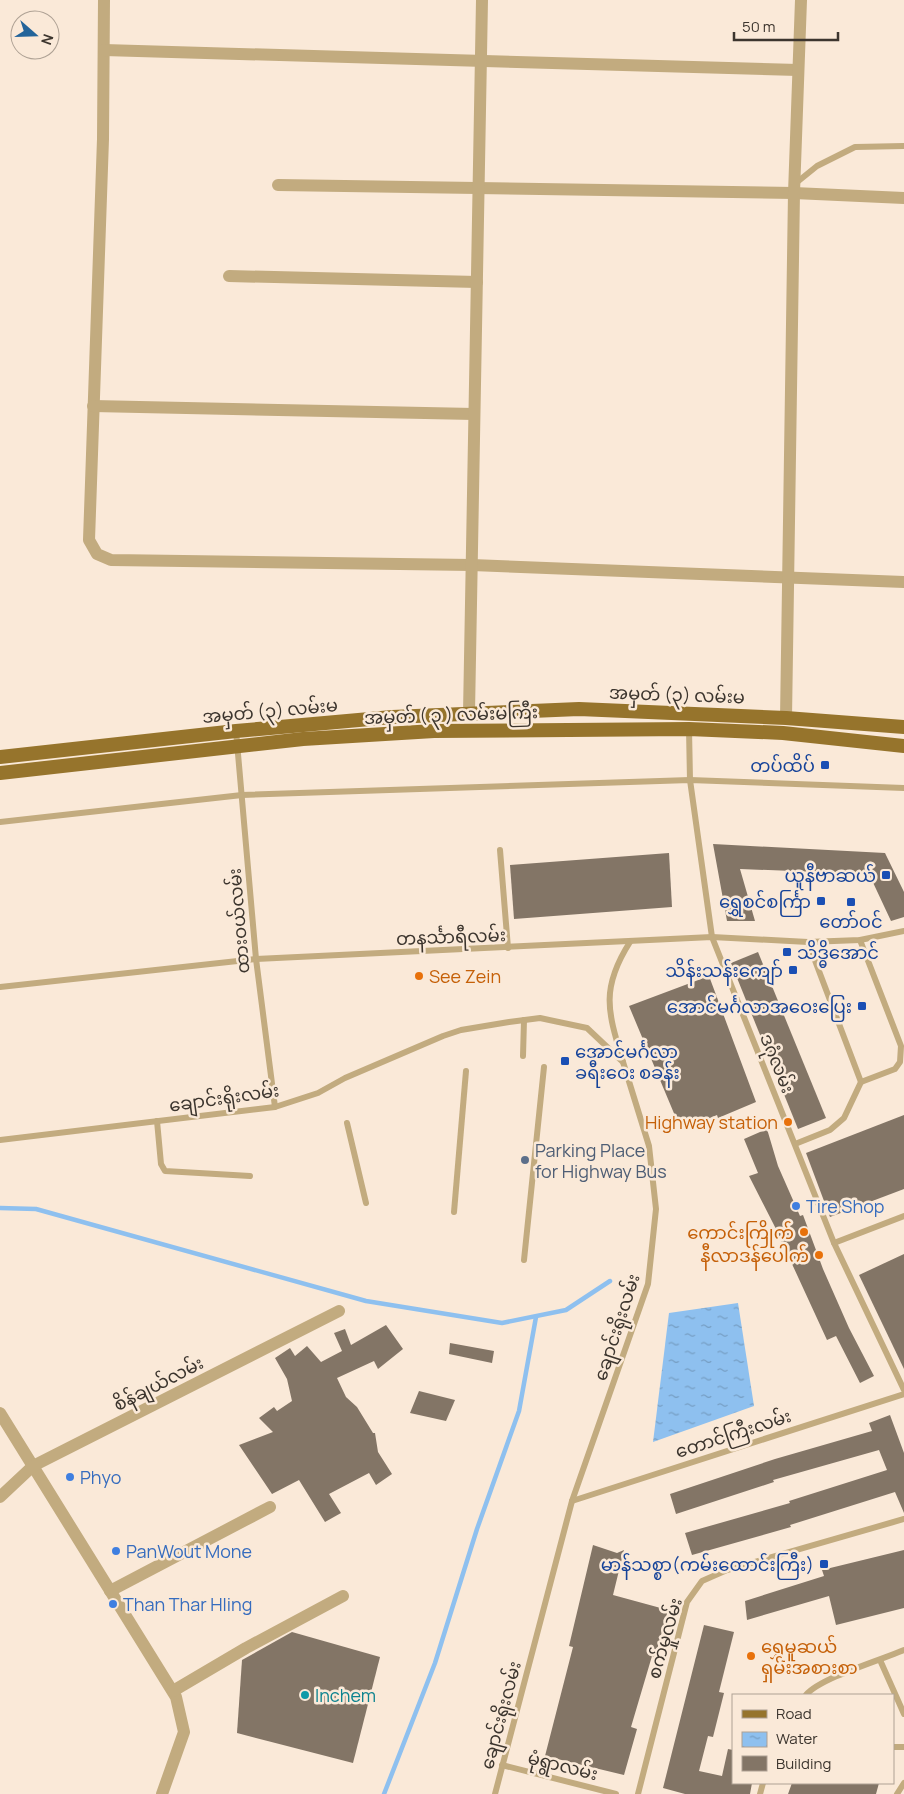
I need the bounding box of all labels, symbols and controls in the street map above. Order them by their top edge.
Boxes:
north arrow [10,10,60,60]
scale bar [734,10,838,42]
text: 50 m [742,16,776,37]
text: N [37,32,58,48]
street label: အမှတ် (၃) လမ်းမ [608,680,745,712]
street label: အမှတ် (၃) လမ်းမ [201,692,339,732]
street label: အမှတ် ( ၃ ) လမ်းမကြီး [364,698,538,733]
place label: တပ်ထိပ် [750,752,815,777]
marker: တပ်ထိပ် [819,759,831,771]
place label: ယူနီဗာဆယ် [785,862,876,891]
street label: ထားဝယ်လမ်း [221,867,255,975]
marker: ယူနီဗာဆယ် [880,869,892,881]
place label: ရွှေစင်စင်္ကြာ [719,889,811,917]
marker: ရွှေစင်စင်္ကြာ [815,895,827,907]
marker: တော်ဝင် [845,896,857,908]
place label: တော်ဝင် [819,909,883,933]
street label: တနင်္သာရီလမ်း [396,921,507,954]
place label: သိဒ္ဓိအောင် [797,939,879,968]
marker: သိဒ္ဓိအောင် [781,946,793,958]
place label: သိန်းသန်းကျော် [665,957,783,986]
place label: See Zein [429,964,501,988]
marker: သိန်းသန်းကျော် [787,964,799,976]
marker: See Zein [413,970,425,982]
place label: အောင်မင်္ဂလာအဝေးပြေး [667,994,852,1022]
marker: အောင်မင်္ဂလာအဝေးပြေး [856,1000,868,1012]
street label: ဒဂုံလမ်း [752,1030,801,1098]
place label: အောင်မင်္ဂလာ ခရီးဝေး စခန်း [575,1039,680,1088]
marker: အောင်မင်္ဂလာ ခရီးဝေး စခန်း [559,1055,571,1067]
street label: ချောင်းရိုးလမ်း [167,1076,281,1121]
place label: Highway station [645,1110,778,1134]
marker: Highway station [782,1116,794,1128]
place label: Parking Place for Highway Bus [535,1138,667,1183]
marker: Parking Place for Highway Bus [519,1154,531,1166]
place label: Tire Shop [806,1194,884,1218]
marker: Tire Shop [790,1200,802,1212]
place label: ကောင်းကြိုက် [687,1219,794,1248]
marker: ကောင်းကြိုက် [798,1226,810,1238]
place label: နီလာဒန်ပေါက် [700,1242,809,1271]
marker: နီလာဒန်ပေါက် [813,1249,825,1261]
street label: ချောင်းရိုးလမ်း [586,1270,648,1385]
street label: စိန်ချယ်လမ်း [108,1349,209,1420]
street label: တောင်ကြီးလမ်း [672,1402,795,1467]
place label: Phyo [80,1465,121,1489]
marker: Phyo [64,1471,76,1483]
place label: PanWout Mone [126,1539,252,1563]
marker: PanWout Mone [110,1545,122,1557]
place label: မာန်သစ္စာ(ကမ်းထောင်းကြီး) [601,1551,814,1580]
marker: မာန်သစ္စာ(ကမ်းထောင်းကြီး) [818,1558,830,1570]
place label: Than Thar Hling [123,1592,252,1616]
street label: စက်မှုလမ်း [641,1595,691,1682]
marker: Than Thar Hling [107,1598,119,1610]
place label: ရွှေမူဆယ် ရှမ်းအစားစာ [761,1634,858,1683]
marker: ရွှေမူဆယ် ရှမ်းအစားစာ [745,1650,757,1662]
street label: ချောင်းရိုးလမ်း [473,1658,530,1773]
place label: Inchem [315,1683,376,1707]
marker: Inchem [299,1689,311,1701]
legend [732,1694,894,1784]
text: Road [776,1703,812,1724]
text: Water [776,1728,818,1749]
street label: မုံရွာလမ်း [524,1745,601,1789]
text: Building [776,1753,831,1774]

